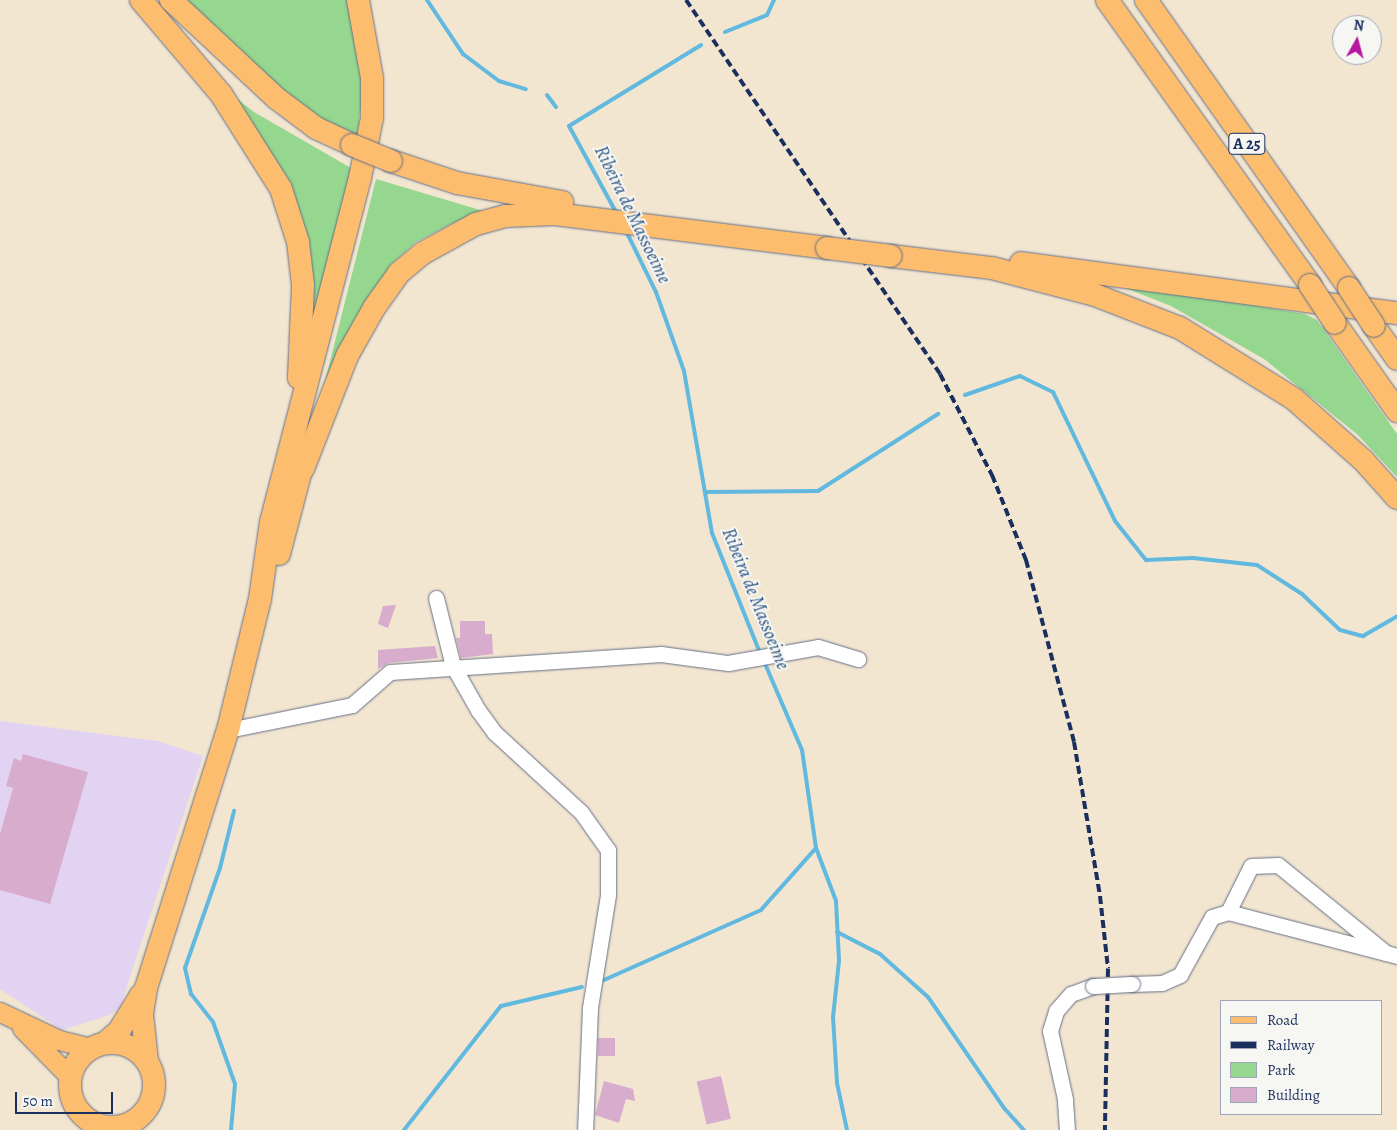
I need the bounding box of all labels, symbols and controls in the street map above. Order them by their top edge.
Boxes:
north arrow [1332,15,1382,65]
text: N [1353,16,1365,36]
road number: A 25 [1228,130,1266,158]
water label: Ribeira de Massoeime [589,142,675,288]
water label: Ribeira de Massoeime [716,525,794,673]
legend [1220,1000,1382,1115]
text: Road [1267,1010,1298,1030]
text: Railway [1267,1035,1314,1055]
text: Park [1267,1060,1295,1080]
scale bar [18,1082,115,1114]
text: Building [1267,1085,1320,1105]
text: 50 m [23,1091,53,1111]

